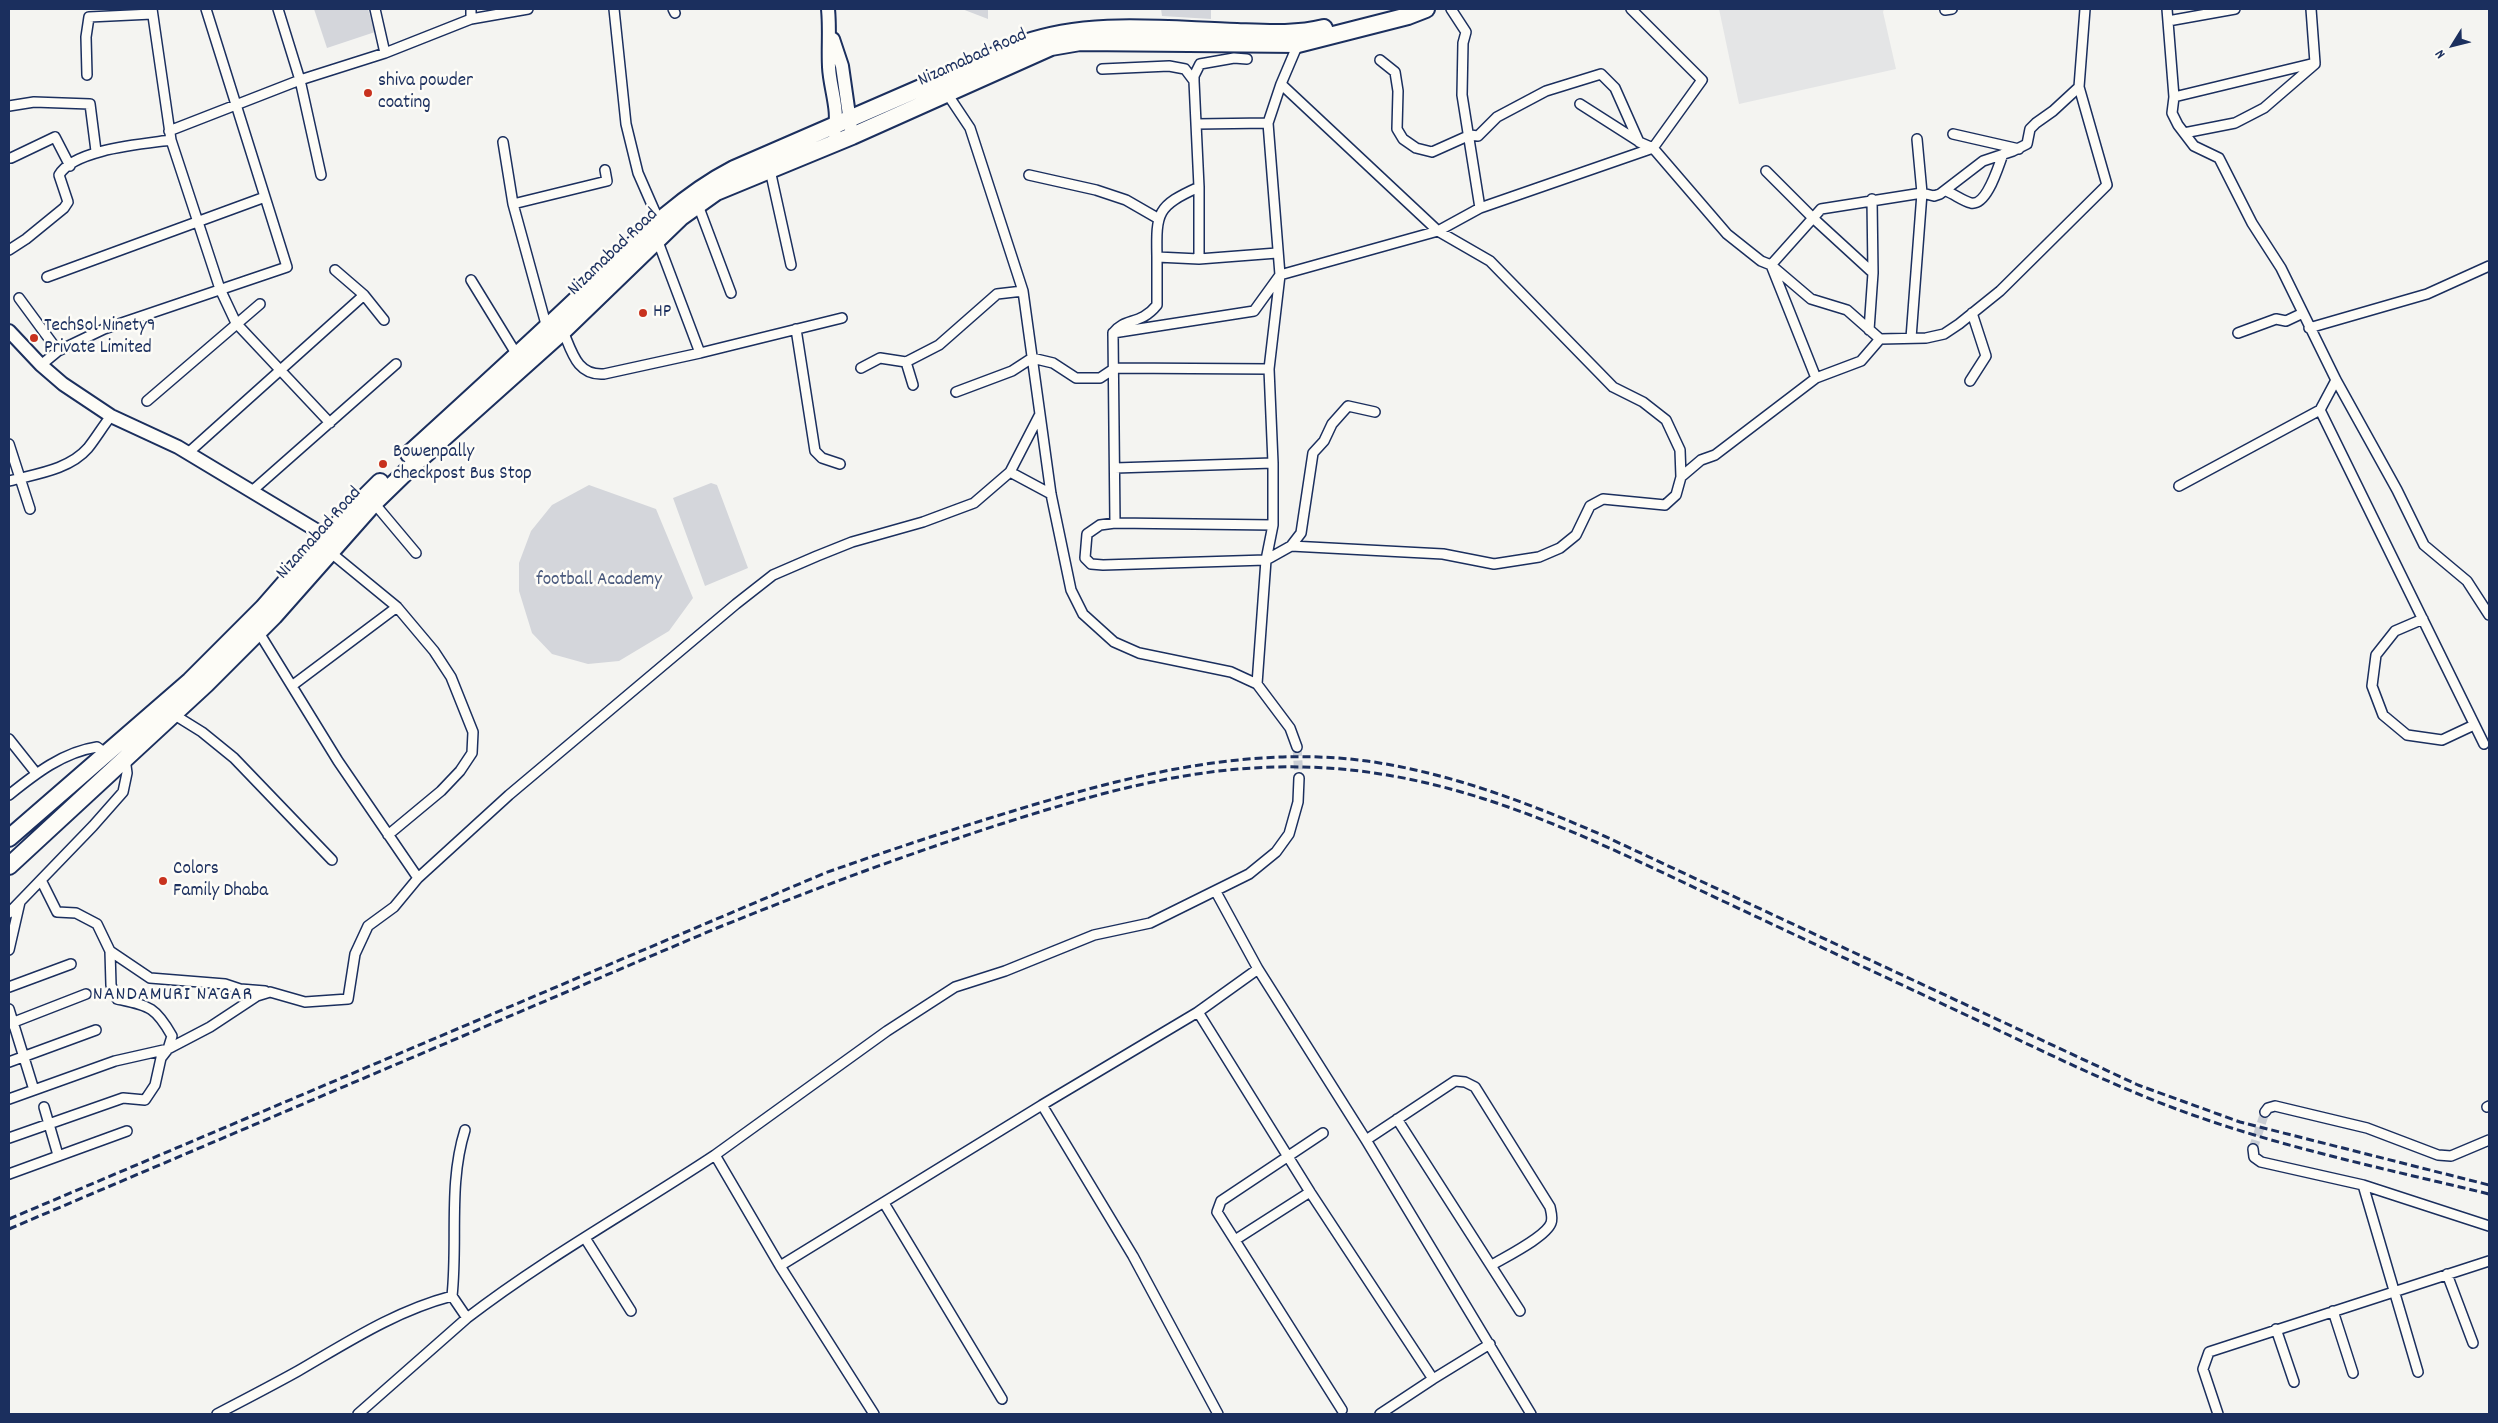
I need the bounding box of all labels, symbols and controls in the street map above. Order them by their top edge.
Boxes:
north arrow [2428,20,2478,70]
street label: Nizamabad Road [915,25,1031,93]
text: N [2431,45,2451,63]
place label: shiva powder coating [378,71,473,115]
marker: shiva powder coating [362,87,374,99]
street label: Nizamabad Road [564,204,664,302]
place label: HP [653,302,671,324]
marker: HP [637,307,649,319]
place label: TechSol Ninety9 Private Limited [44,316,155,360]
marker: TechSol Ninety9 Private Limited [28,332,40,344]
place label: Bowenpally checkpost Bus Stop [393,442,532,486]
marker: Bowenpally checkpost Bus Stop [377,458,389,470]
street label: Nizamabad Road [272,483,368,585]
park label: football Academy [536,570,662,592]
place label: Colors Family Dhaba [173,859,268,903]
marker: Colors Family Dhaba [157,875,169,887]
district label: NANDAMURI NAGAR [91,984,255,1008]

